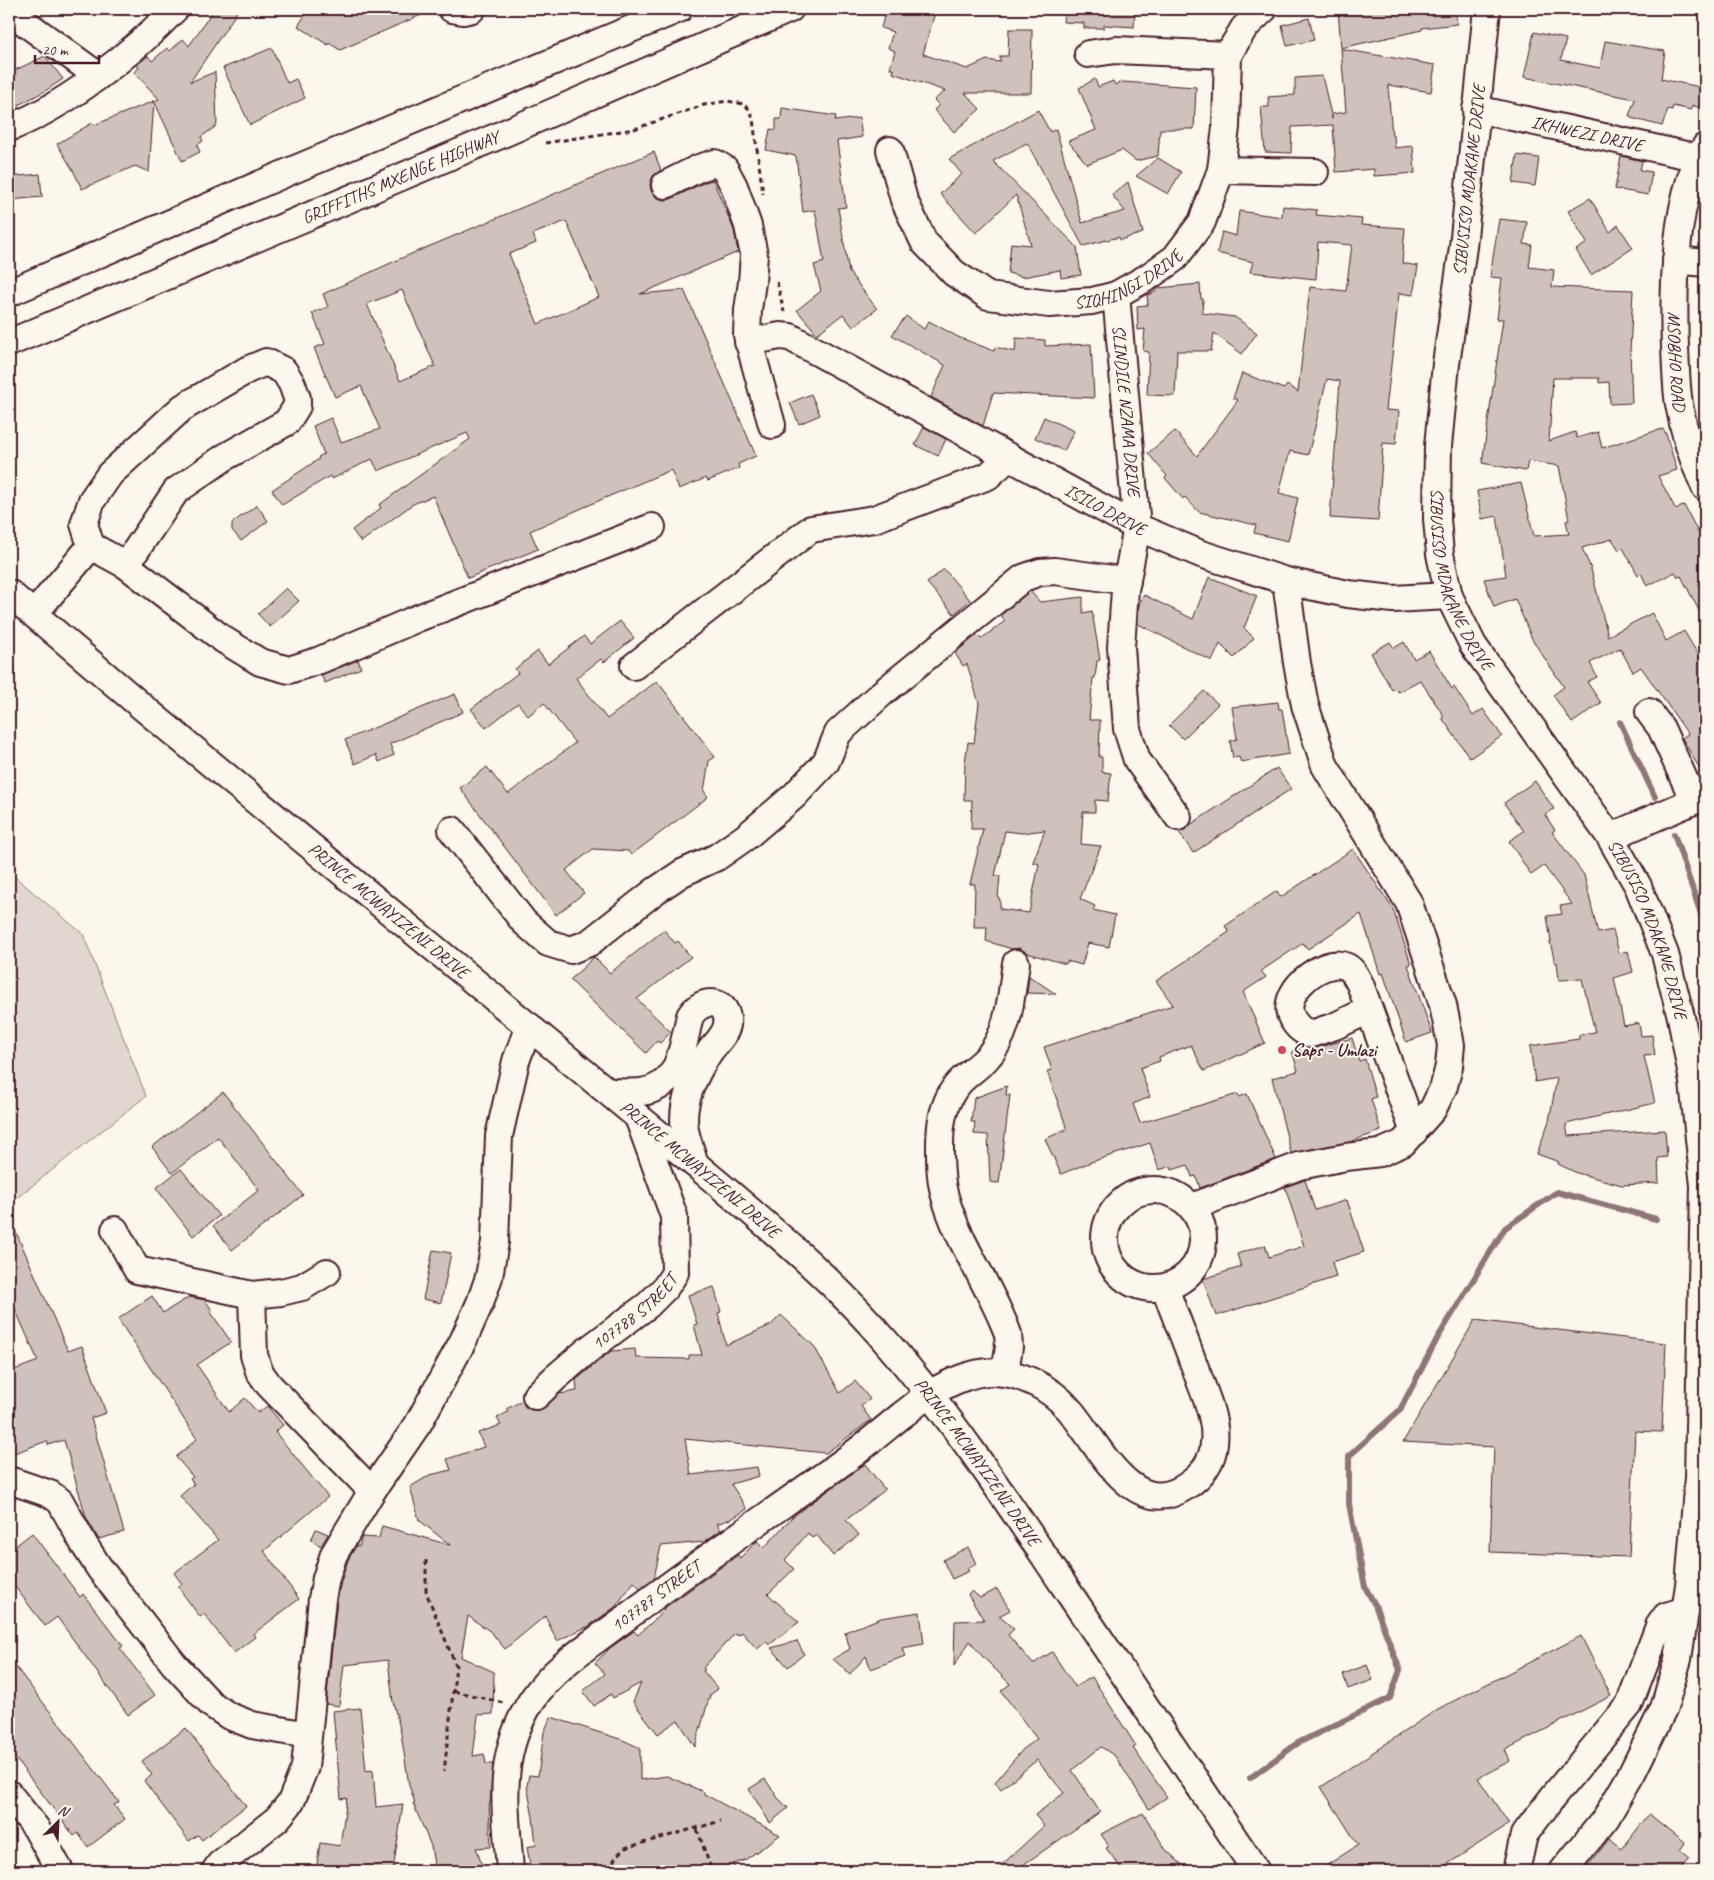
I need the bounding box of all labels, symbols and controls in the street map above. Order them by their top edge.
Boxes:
scale bar [35,32,99,64]
text: 20 m [42,41,69,60]
street label: SIBUSISO MDAKANE DRIVE [1448,81,1490,276]
street label: IKHWEZI DRIVE [1529,111,1647,157]
street label: GRIFFITHS MXENGE HIGHWAY [299,124,506,229]
street label: SIQHINGI DRIVE [1074,244,1189,313]
street label: MSOBHO ROAD [1663,311,1691,414]
street label: SLINDILE NZAMA DRIVE [1108,324,1145,500]
street label: ISILO DRIVE [1061,479,1151,541]
street label: SIBUSISO MDAKANE DRIVE [1426,488,1500,676]
street label: SIBUSISO MDAKANE DRIVE [1603,836,1693,1024]
street label: PRINCE MCWAYIZENI DRIVE [304,838,475,985]
place label: Saps - Umlazi [1292,1039,1379,1061]
marker: Saps - Umlazi [1276,1044,1288,1056]
street label: PRINCE MCWAYIZENI DRIVE [616,1096,786,1244]
street label: 107788 STREET [587,1267,684,1354]
street label: PRINCE MCWAYIZENI DRIVE [910,1373,1046,1552]
street label: 107787 STREET [607,1553,708,1636]
north arrow [32,1798,82,1848]
text: N [56,1801,73,1821]

